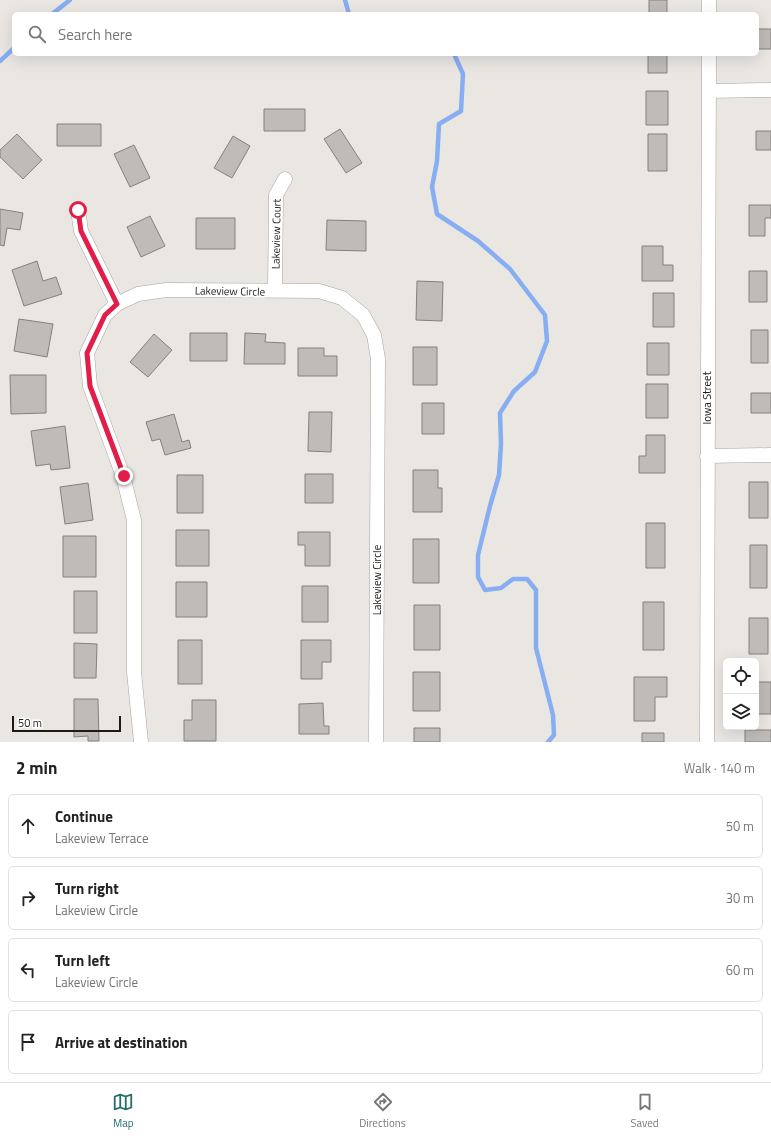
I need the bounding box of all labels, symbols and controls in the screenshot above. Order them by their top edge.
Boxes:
search box [12,12,759,56]
icon: search [26,23,48,45]
text: Search here [58,23,132,46]
street label: Lakeview Court [267,198,285,269]
route start [69,201,87,219]
street label: Lakeview Circle [195,282,266,300]
street label: Iowa Street [699,371,715,425]
route end [115,467,133,485]
street label: Lakeview Circle [369,544,385,615]
map controls [723,658,759,730]
button: locate [723,658,759,694]
button: layers [723,694,759,730]
scale bar [12,714,121,733]
text: 50 m [18,715,42,731]
text: 2 min [16,755,57,781]
text: Walk · 140 m [684,758,755,778]
text: Continue [55,805,113,828]
icon: ahead [17,815,39,837]
text: 50 m [726,816,754,836]
text: Lakeview Terrace [55,828,149,848]
text: Turn right [55,877,119,900]
icon: right [17,887,39,909]
text: 30 m [726,888,754,908]
text: Lakeview Circle [55,900,138,920]
text: Turn left [55,949,110,972]
icon: left [17,959,39,981]
text: 60 m [726,960,754,980]
text: Lakeview Circle [55,972,138,992]
icon: arrive [17,1031,39,1053]
text: Arrive at destination [55,1031,188,1054]
tab: Map [112,1091,134,1131]
tab: Directions [359,1091,406,1131]
tab: Saved [631,1091,659,1131]

